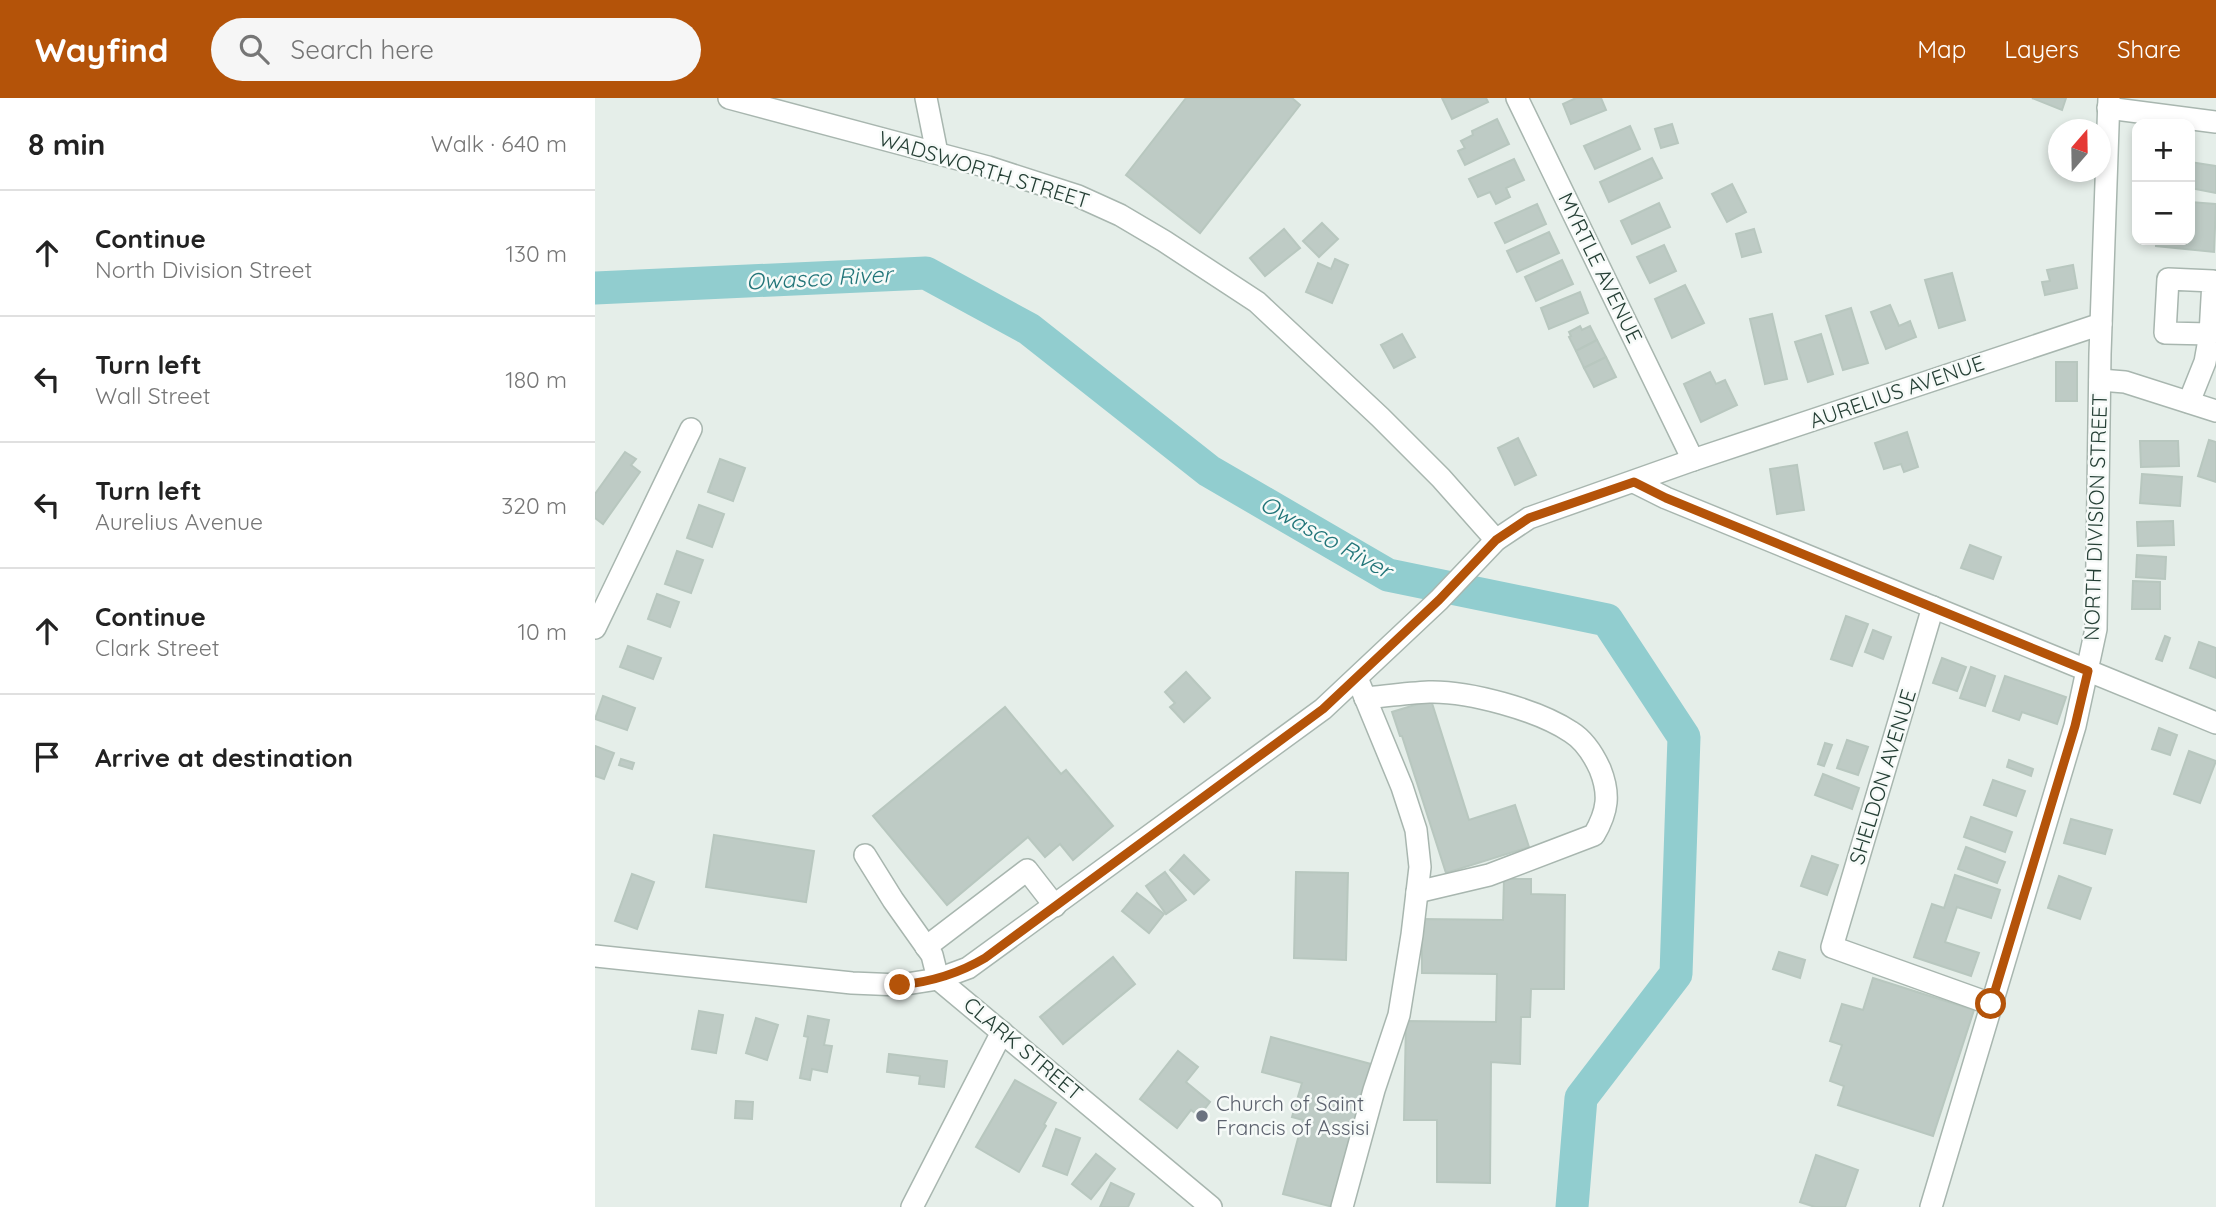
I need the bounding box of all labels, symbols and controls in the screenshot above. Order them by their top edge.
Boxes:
search box [211,18,701,81]
text: Wayfind [35,29,169,70]
icon: search [235,30,273,68]
text: Search here [291,33,434,66]
text: Map [1917,34,1966,64]
text: Layers [2004,34,2079,64]
text: Share [2117,34,2181,64]
north arrow [2048,119,2111,182]
map controls [2132,119,2195,245]
button: + [2132,119,2195,182]
text: 8 min [28,125,105,163]
street label: WADSWORTH STREET [876,125,1093,213]
text: Walk · 640 m [431,129,567,158]
button: − [2132,182,2195,245]
street label: MYRTLE AVENUE [1553,188,1649,347]
text: Continue [95,222,206,255]
icon: ahead [28,234,66,272]
text: 130 m [505,239,567,268]
text: North Division Street [95,255,312,284]
water label: Owasco River [745,259,896,296]
text: Turn left [95,348,202,381]
street label: AURELIUS AVENUE [1806,349,1987,433]
icon: left [28,360,66,398]
text: 180 m [505,365,567,394]
text: Wall Street [95,381,211,410]
street label: NORTH DIVISION STREET [2078,393,2112,641]
text: Turn left [95,474,202,507]
icon: left [28,486,66,524]
water label: Owasco River [1255,488,1400,586]
text: 320 m [501,491,567,520]
text: Aurelius Avenue [95,507,263,536]
text: Continue [95,600,206,633]
icon: ahead [28,612,66,650]
text: 10 m [518,617,567,646]
text: Clark Street [95,633,220,662]
street label: SHELDON AVENUE [1843,686,1921,868]
icon: arrive [28,738,66,776]
text: Arrive at destination [95,741,353,774]
route end [884,969,915,1000]
route start [1975,988,2006,1019]
street label: CLARK STREET [959,991,1089,1106]
place label: Church of Saint Francis of Assisi [1216,1090,1369,1140]
marker: Church of Saint Francis of Assisi [1194,1108,1210,1124]

